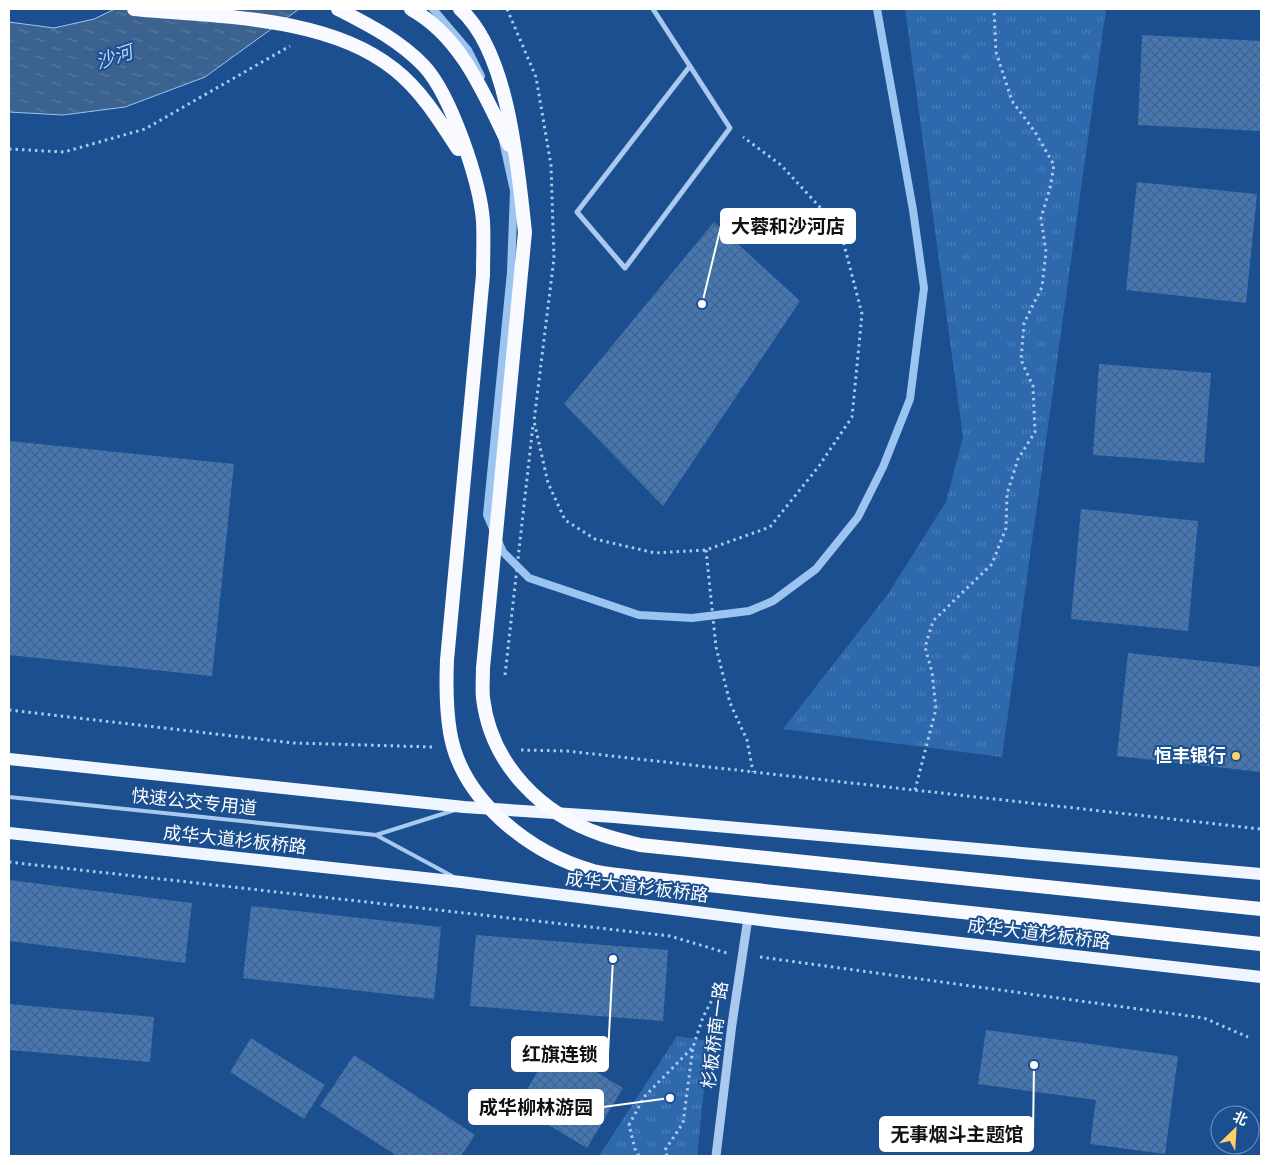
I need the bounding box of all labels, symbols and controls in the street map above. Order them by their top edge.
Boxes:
water label: 沙河 [92,39,139,74]
callout: 大蓉和沙河店 [721,209,855,243]
text: 大蓉和沙河店 [731,215,845,238]
place label: 恒丰银行 [1154,745,1226,767]
marker: 恒丰银行 [1230,750,1242,762]
street label: 快速公交专用道 [130,784,258,820]
street label: 成华大道杉板桥路 [162,822,308,858]
street label: 成华大道杉板桥路 [564,867,710,907]
street label: 成华大道杉板桥路 [966,914,1112,954]
street label: 杉板桥南一路 [698,980,732,1090]
callout: 红旗连锁 [512,1037,608,1071]
text: 红旗连锁 [522,1043,598,1066]
callout: 成华柳林游园 [469,1090,603,1124]
text: 成华柳林游园 [479,1096,593,1119]
north arrow [1210,1105,1260,1155]
text: 北 [1230,1108,1250,1129]
callout: 无事烟斗主题馆 [880,1117,1033,1151]
text: 无事烟斗主题馆 [890,1123,1024,1146]

